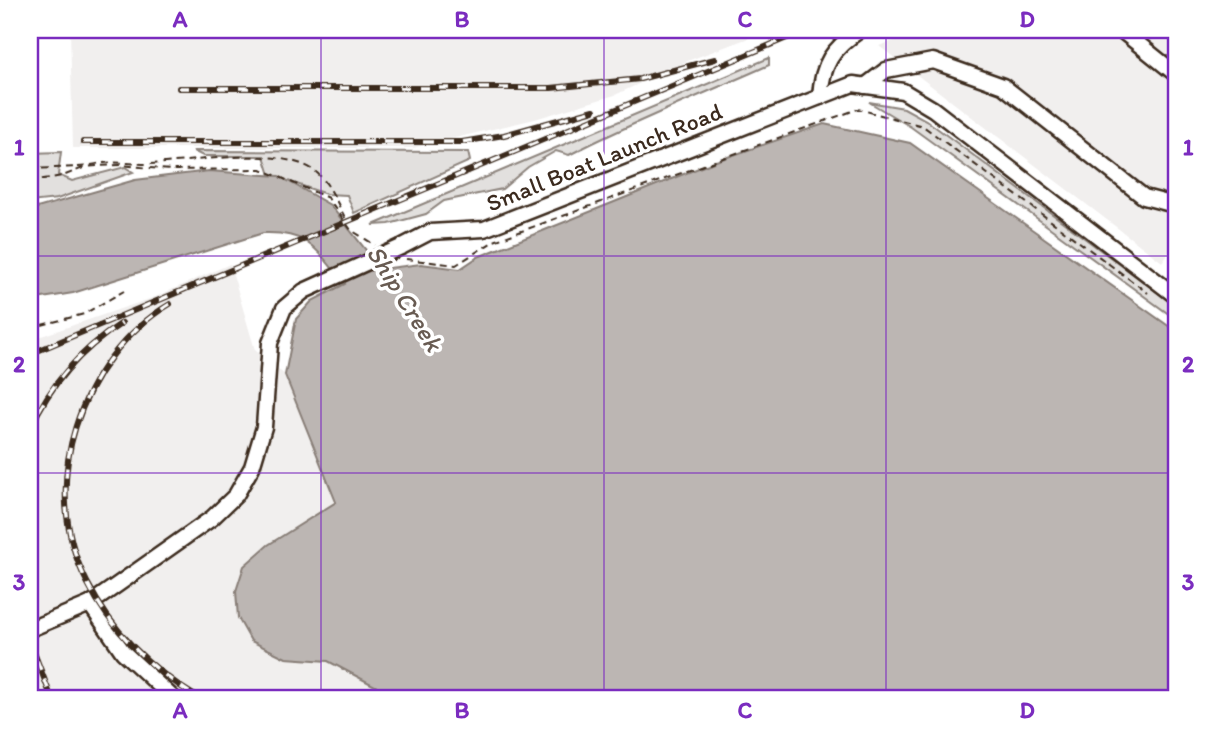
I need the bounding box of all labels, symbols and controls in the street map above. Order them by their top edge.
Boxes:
text: A [172,5,188,33]
text: B [455,5,470,33]
text: C [738,5,753,33]
text: D [1019,5,1035,33]
street label: Small Boat Launch Road [482,96,726,218]
text: 1 [14,133,25,161]
text: 1 [1183,133,1194,161]
water label: Ship Creek [360,239,451,358]
text: 2 [13,350,26,378]
text: 2 [1182,350,1195,378]
text: 3 [13,568,26,596]
text: 3 [1182,568,1195,596]
text: A [172,696,188,724]
text: B [455,696,470,724]
text: C [738,696,753,724]
text: D [1019,696,1035,724]

